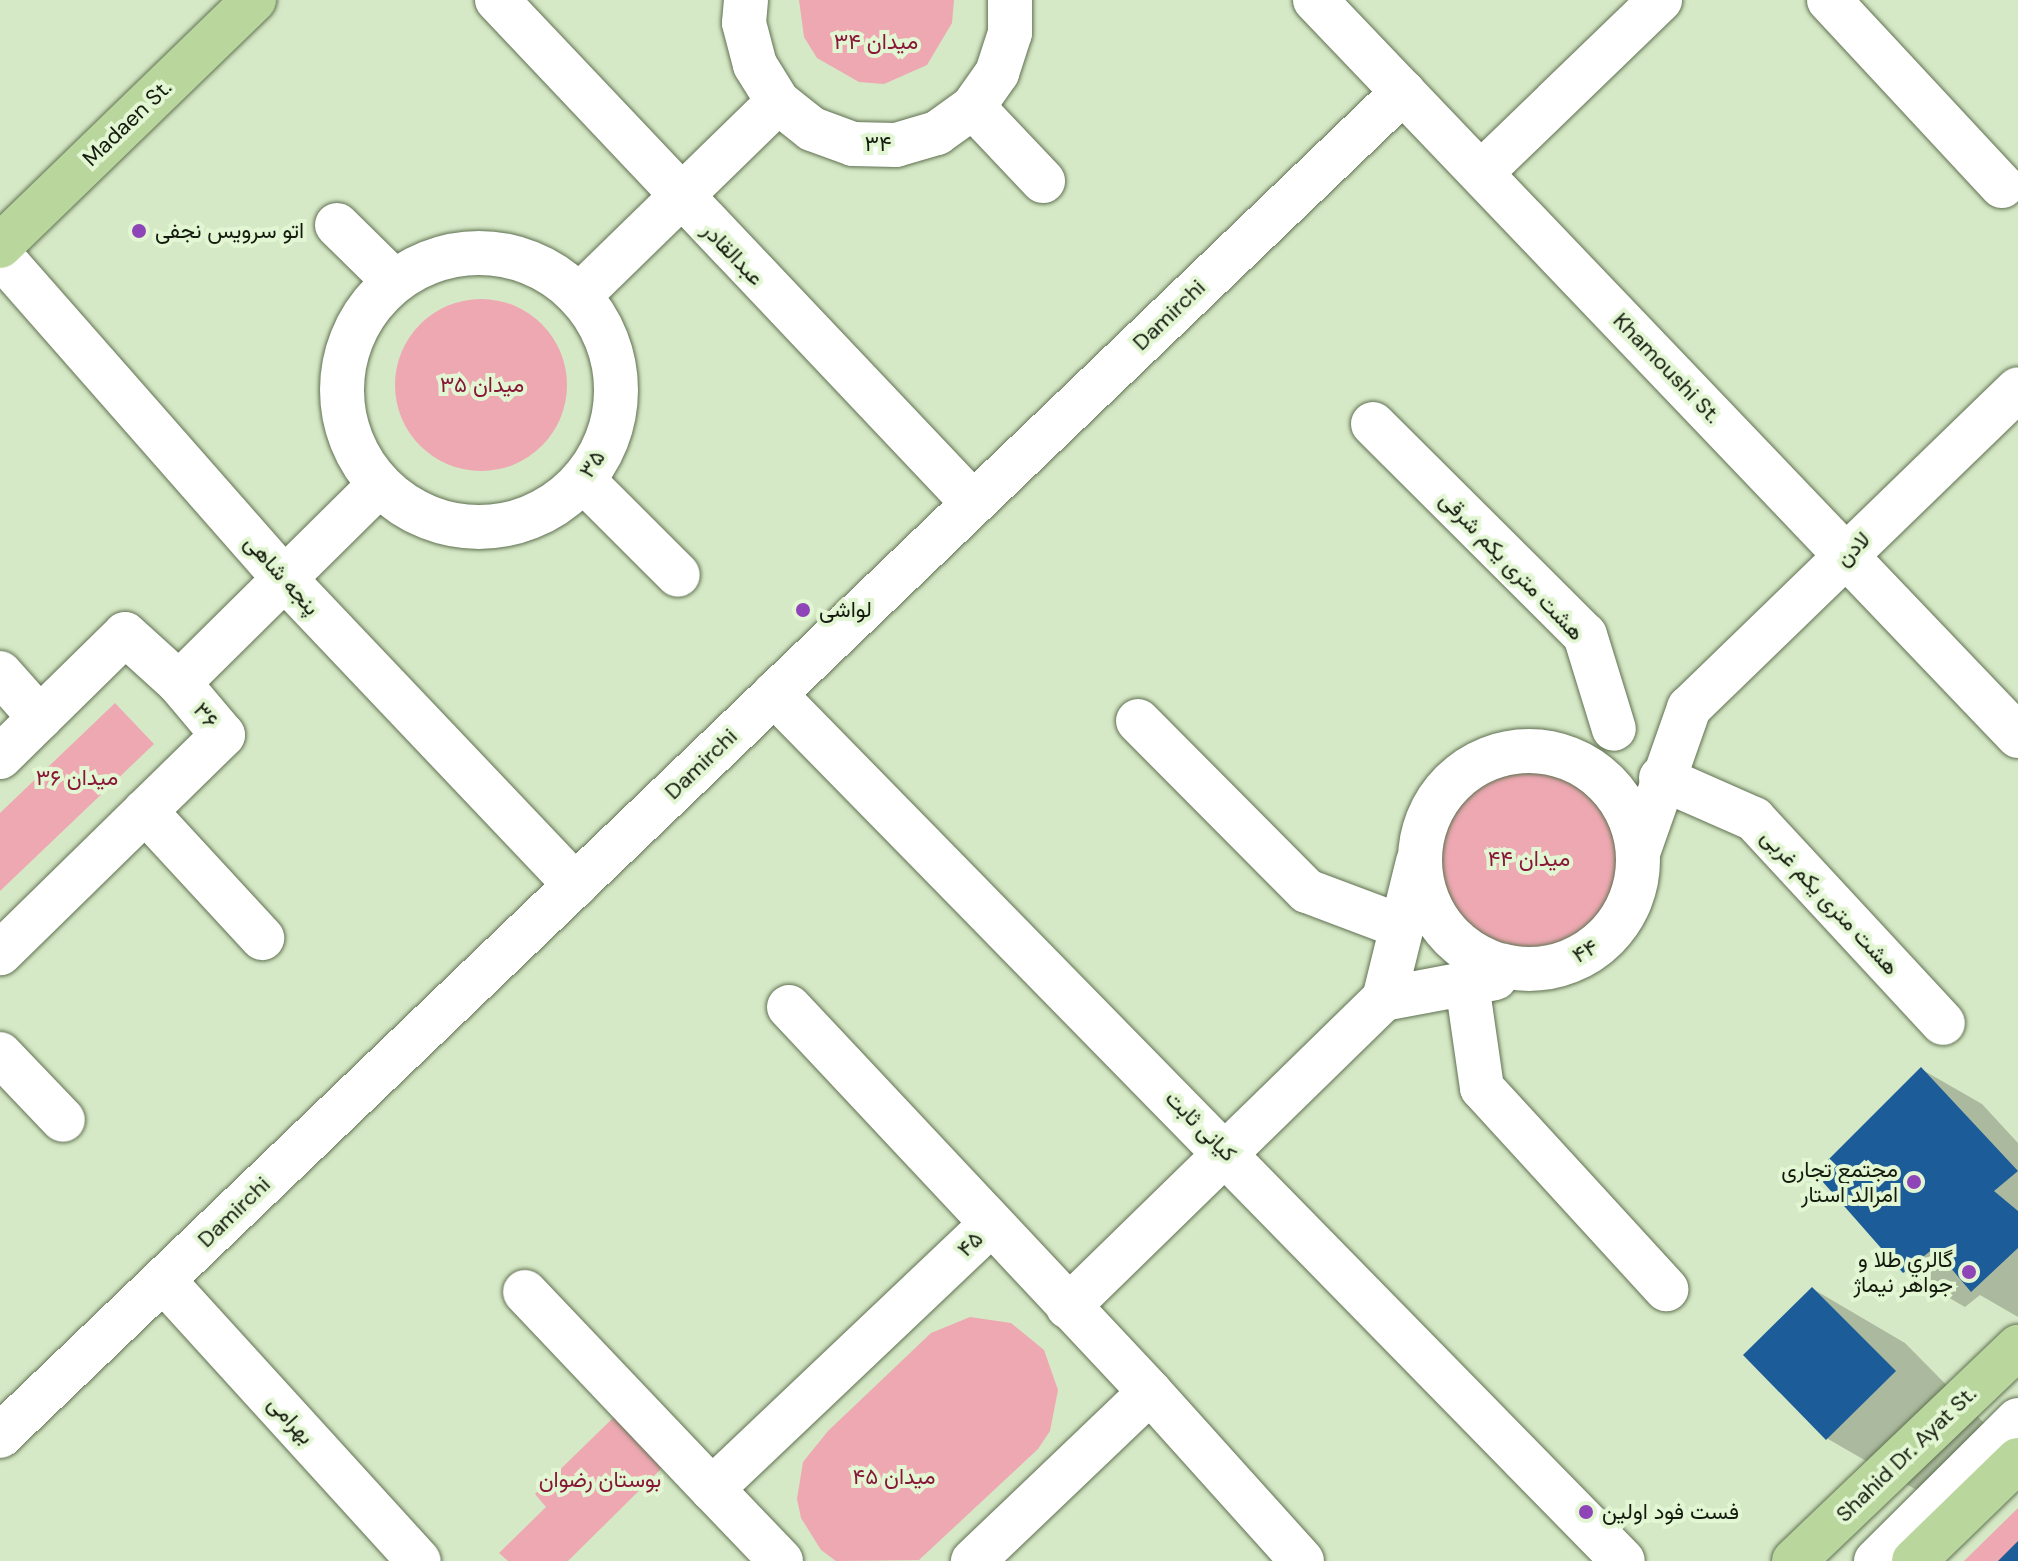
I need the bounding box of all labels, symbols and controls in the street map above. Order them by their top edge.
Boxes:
park label: میدان ۳۴ [834,29,918,55]
street label: Madaen St. [77,74,177,172]
street label: ۳۴ [864,131,892,157]
street label: عبدالقادر [697,217,769,291]
place label: اتو سرویس نجفی [155,218,304,244]
marker: اتو سرویس نجفی [130,222,148,240]
street label: Damirchi [1127,274,1211,356]
street label: Khamoushi St. [1608,307,1726,429]
park label: میدان ۳۵ [440,372,524,398]
street label: ۳۵ [573,445,611,483]
street label: هشت متری یکم شرقی [1434,486,1590,646]
street label: لادن [1830,526,1876,572]
street label: پنجه شاهی [239,529,325,621]
place label: لواشی [819,597,872,623]
marker: لواشی [794,601,812,619]
street label: ۳۶ [188,697,224,733]
street label: Damirchi [659,723,743,805]
park label: میدان ۳۶ [36,765,118,791]
street label: هشت متری یکم غربی [1756,824,1904,980]
park label: میدان ۴۴ [1488,846,1570,872]
street label: ۴۴ [1568,933,1602,969]
street label: کیانی ثابت [1160,1085,1242,1167]
place label: مجتمع تجاری امرالد استار [1781,1156,1898,1208]
street label: Damirchi [192,1171,276,1253]
marker: مجتمع تجاری امرالد استار [1905,1173,1923,1191]
street label: ۴۵ [952,1226,988,1262]
place label: گالري طلا و جواهر نيماژ [1854,1246,1953,1298]
marker: گالري طلا و جواهر نيماژ [1960,1263,1978,1281]
street label: Shahid Dr. Ayat St. [1831,1381,1981,1527]
street label: بهرامی [262,1390,320,1450]
park label: میدان ۴۵ [853,1464,935,1490]
park label: بوستان رضوان [539,1467,661,1493]
place label: فست فود اولین [1602,1499,1739,1525]
marker: فست فود اولین [1577,1503,1595,1521]

